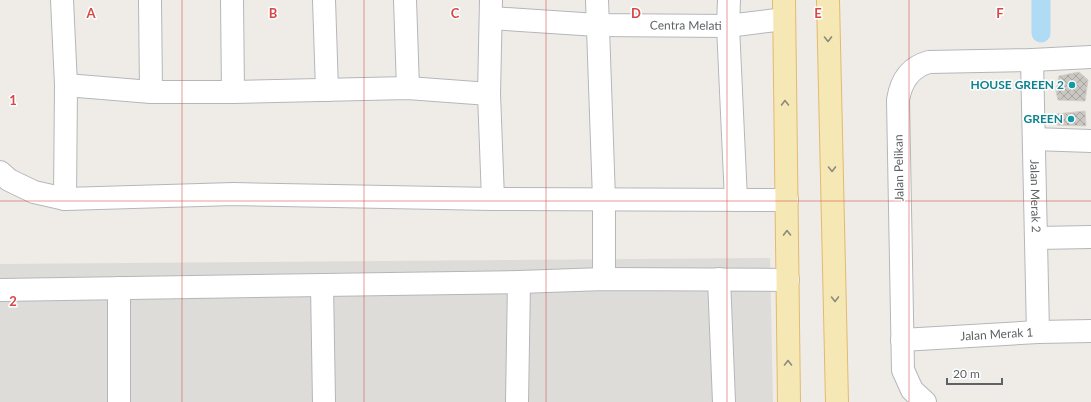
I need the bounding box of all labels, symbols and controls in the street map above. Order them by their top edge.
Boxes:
text: A [85,5,96,21]
text: B [269,5,278,21]
text: C [451,5,460,21]
text: D [631,5,641,21]
text: E [814,5,822,21]
text: F [996,5,1004,21]
street label: Centra Melati [650,17,722,33]
one-way arrow [824,36,833,42]
place label: HOUSE GREEN 2 [970,77,1064,92]
marker: HOUSE GREEN 2 [1067,80,1077,90]
text: 1 [9,92,17,108]
one-way arrow [781,100,790,106]
place label: GREEN [1024,111,1063,126]
marker: GREEN [1066,114,1076,124]
street label: Jalan Pelikan [890,134,907,202]
street label: Jalan Merak 2 [1027,159,1044,233]
one-way arrow [827,166,836,172]
one-way arrow [783,230,791,236]
text: 2 [9,293,17,309]
one-way arrow [830,296,839,302]
street label: Jalan Merak 1 [960,324,1034,344]
one-way arrow [784,360,793,366]
scale bar [947,360,1002,386]
text: 20 m [953,366,980,381]

